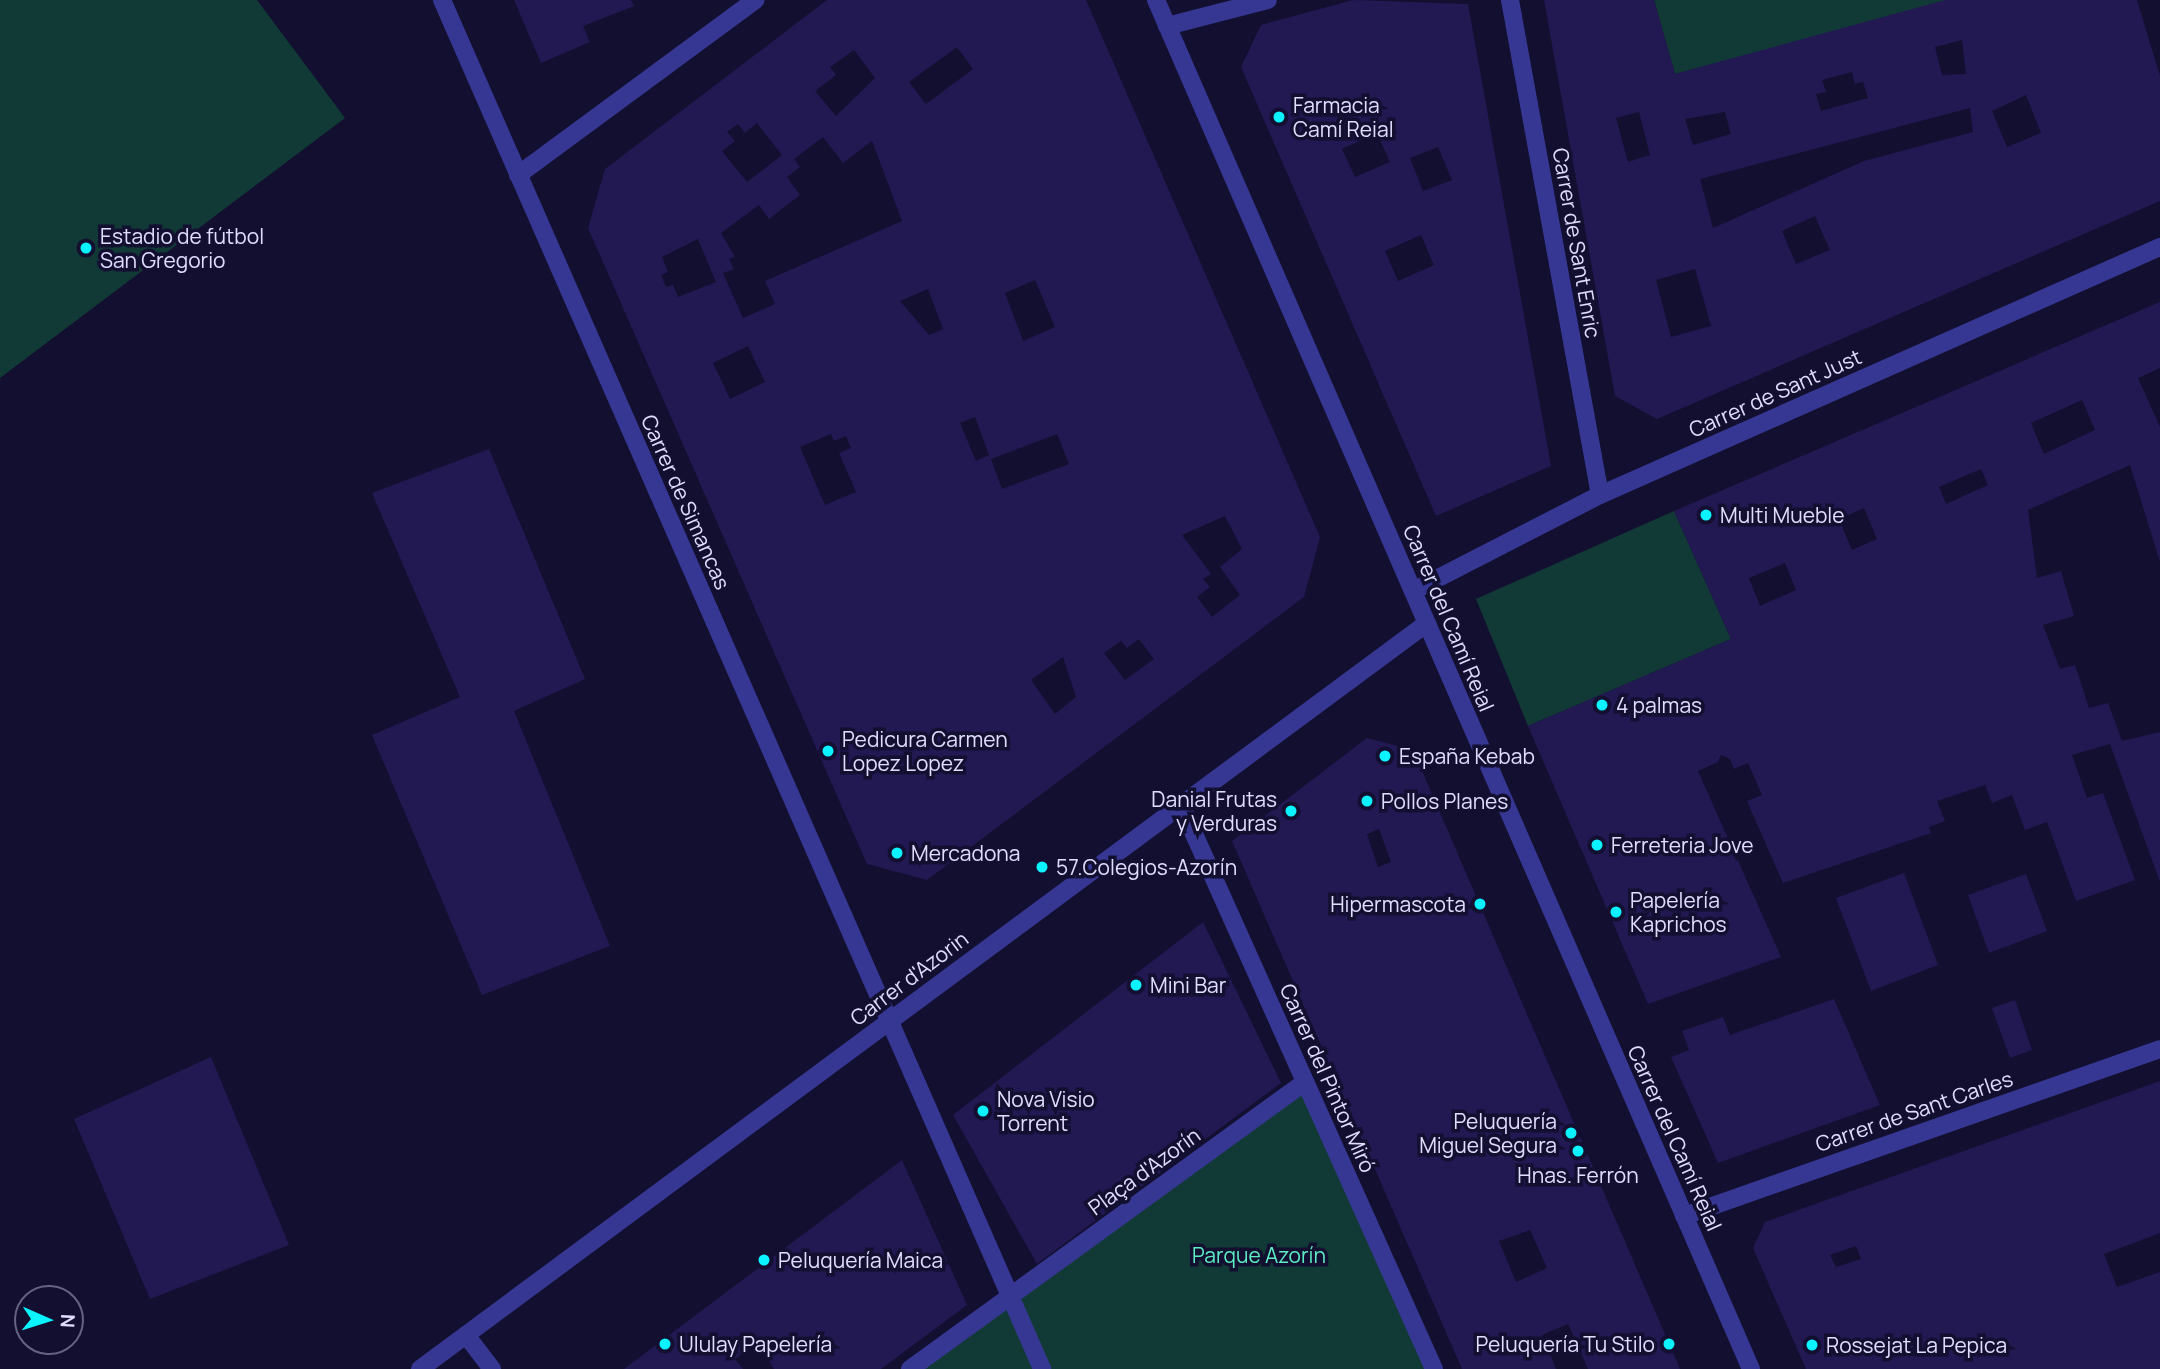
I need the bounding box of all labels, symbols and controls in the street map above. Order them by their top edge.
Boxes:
place label: Farmacia Camí Reial [1293,92,1394,142]
marker: Farmacia Camí Reial [1271,109,1287,125]
street label: Carrer de Sant Enric [1548,146,1606,340]
place label: Estadio de fútbol San Gregorio [100,223,264,273]
marker: Estadio de fútbol San Gregorio [78,240,94,256]
street label: Carrer de Sant Just [1685,344,1865,442]
street label: Carrer de Simancas [636,411,736,593]
place label: Multi Mueble [1720,502,1845,528]
marker: Multi Mueble [1698,507,1714,523]
street label: Carrer del Camí Reial [1398,521,1500,715]
place label: 4 palmas [1616,692,1702,718]
marker: 4 palmas [1594,697,1610,713]
place label: Pedicura Carmen Lopez Lopez [842,726,1008,776]
marker: Pedicura Carmen Lopez Lopez [820,743,836,759]
place label: España Kebab [1399,743,1535,769]
marker: España Kebab [1377,748,1393,764]
place label: Danial Frutas y Verduras [1151,786,1277,836]
place label: Pollos Planes [1381,788,1508,814]
marker: Pollos Planes [1359,793,1375,809]
marker: Danial Frutas y Verduras [1283,803,1299,819]
place label: Ferreteria Jove [1611,832,1754,858]
marker: Ferreteria Jove [1589,837,1605,853]
place label: Mercadona [911,840,1021,866]
marker: Mercadona [889,845,905,861]
place label: 57.Colegios-Azorín [1056,854,1237,880]
marker: 57.Colegios-Azorín [1034,859,1050,875]
place label: Papelería Kaprichos [1630,887,1726,937]
place label: Hipermascota [1330,891,1466,917]
marker: Hipermascota [1472,896,1488,912]
marker: Papelería Kaprichos [1608,904,1624,920]
street label: Carrer d'Azorin [845,926,973,1030]
place label: Mini Bar [1150,972,1226,998]
marker: Mini Bar [1128,977,1144,993]
street label: Carrer del Pintor Miró [1275,980,1381,1176]
street label: Carrer del Camí Reial [1623,1041,1727,1235]
street label: Carrer de Sant Carles [1812,1065,2016,1157]
place label: Nova Visio Torrent [997,1086,1095,1136]
marker: Nova Visio Torrent [975,1103,991,1119]
place label: Peluquería Miguel Segura [1419,1108,1557,1158]
street label: Plaça d'Azorín [1083,1122,1205,1220]
marker: Peluquería Miguel Segura [1563,1125,1579,1141]
marker: Hnas. Ferrón [1570,1143,1586,1159]
place label: Hnas. Ferrón [1517,1162,1639,1188]
park label: Parque Azorín [1192,1242,1326,1268]
place label: Peluquería Maica [778,1247,943,1273]
marker: Peluquería Maica [756,1252,772,1268]
north arrow [14,1285,84,1355]
text: N [55,1313,81,1328]
place label: Ululay Papelería [679,1331,832,1357]
place label: Peluquería Tu Stilo [1475,1331,1655,1357]
place label: Rossejat La Pepica [1826,1332,2007,1358]
marker: Ululay Papelería [657,1336,673,1352]
marker: Peluquería Tu Stilo [1661,1336,1677,1352]
marker: Rossejat La Pepica [1804,1337,1820,1353]

